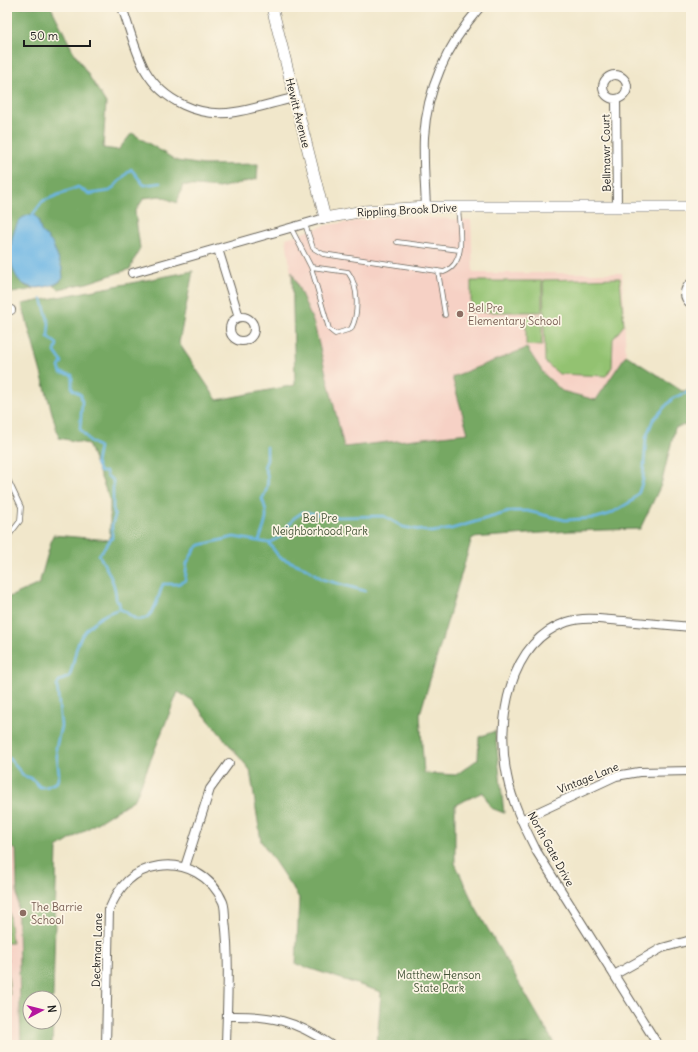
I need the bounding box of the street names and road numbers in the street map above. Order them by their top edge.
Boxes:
street label: Hewitt Avenue [283,76,313,150]
street label: Bellmawr Court [598,114,614,192]
street label: Rippling Brook Drive [357,200,457,220]
street label: Vintage Lane [555,759,621,797]
street label: North Gate Drive [525,809,577,889]
street label: Deckman Lane [89,913,105,987]

